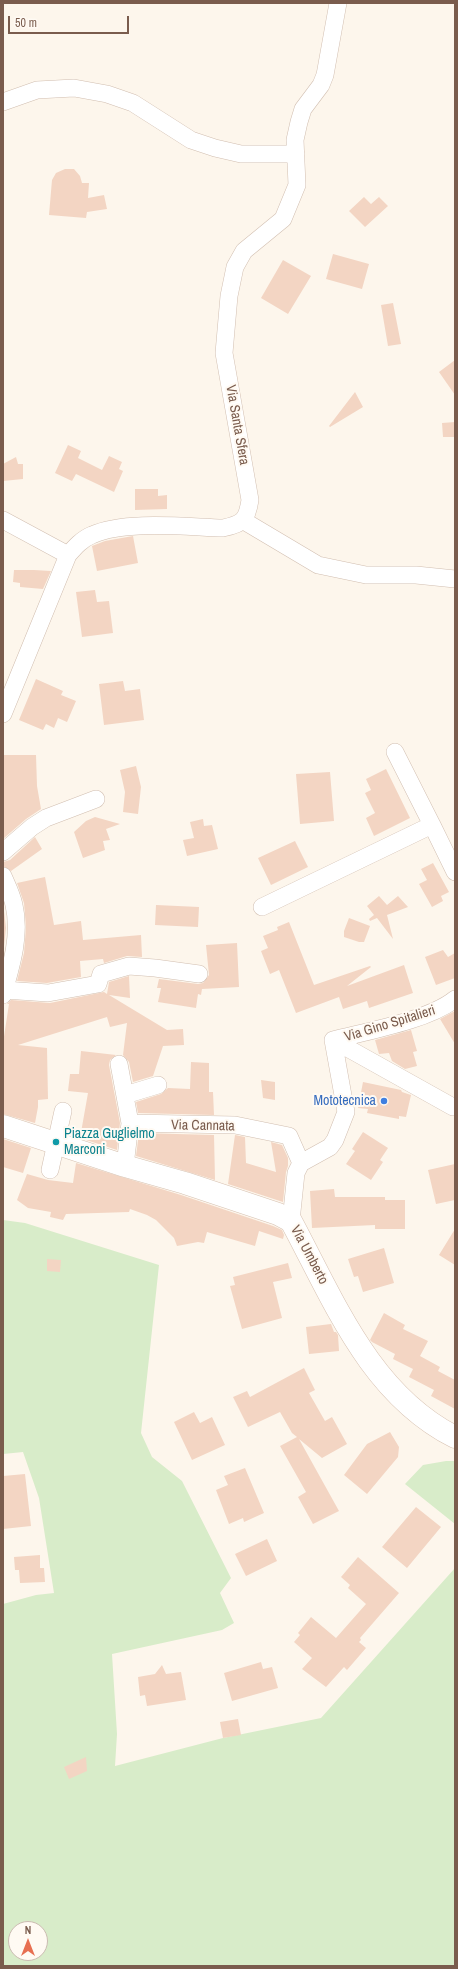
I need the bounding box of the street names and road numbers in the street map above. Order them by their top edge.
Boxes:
street label: Via Santa Sfera [222,384,252,466]
street label: Via Gino Spitalieri [342,1002,438,1046]
street label: Via Cannata [171,1117,235,1135]
street label: Via Umberto [287,1223,331,1287]

